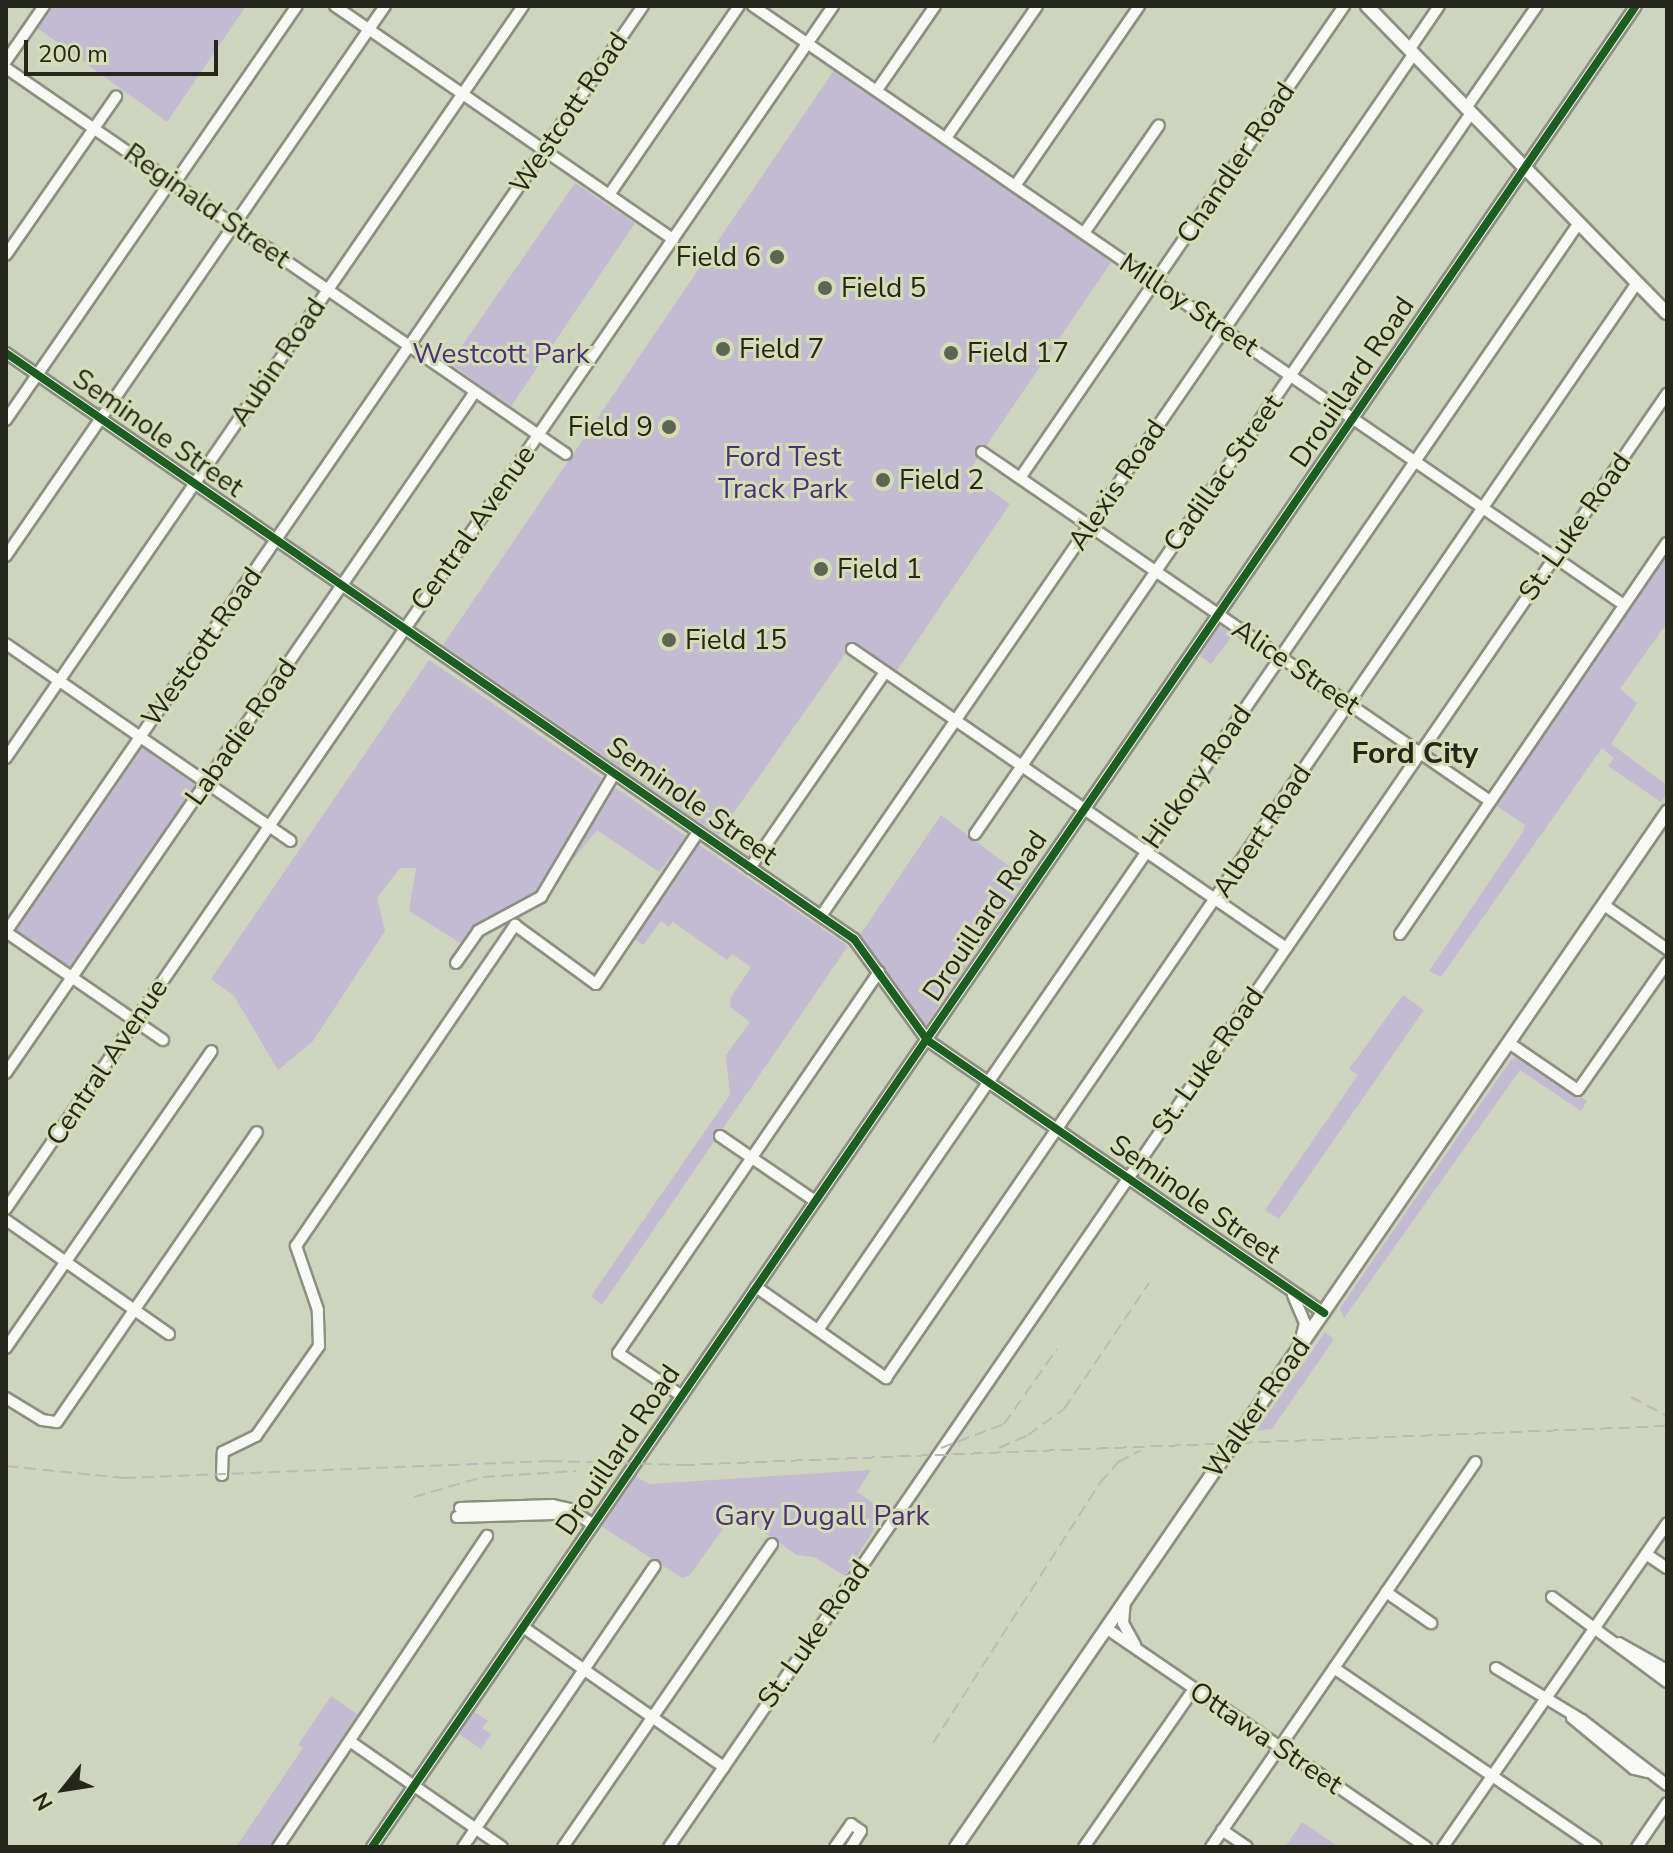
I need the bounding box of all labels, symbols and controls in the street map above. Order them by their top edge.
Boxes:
scale bar [28,24,222,74]
street label: Westcott Road [503,26,635,200]
text: 200 m [38,38,108,70]
street label: Chandler Road [1170,76,1302,250]
street label: Reginald Street [117,136,297,276]
place label: Field 6 [676,240,761,274]
street label: Milloy Street [1113,246,1265,364]
marker: Field 6 [768,248,786,266]
place label: Field 5 [841,271,926,305]
marker: Field 5 [816,279,834,297]
street label: Drouillard Road [1283,290,1421,474]
street label: Aubin Road [223,292,333,432]
place label: Field 7 [739,332,824,366]
place label: Field 17 [967,336,1069,370]
park label: Westcott Park [412,337,590,371]
marker: Field 7 [714,340,732,358]
marker: Field 17 [942,344,960,362]
street label: Seminole Street [66,362,250,504]
street label: Cadillac Street [1156,388,1290,558]
place label: Field 9 [568,410,653,444]
street label: Alexis Road [1061,413,1173,557]
marker: Field 9 [660,418,678,436]
street label: Central Avenue [404,439,542,617]
park label: Ford Test Track Park [718,440,848,506]
street label: St. Luke Road [1512,447,1638,607]
place label: Field 2 [899,463,984,497]
marker: Field 2 [874,471,892,489]
place label: Field 1 [837,552,922,586]
marker: Field 1 [812,560,830,578]
street label: Westcott Road [135,561,269,733]
street label: Alice Street [1226,612,1366,722]
place label: Field 15 [685,623,787,657]
marker: Field 15 [660,631,678,649]
street label: Labadie Road [178,652,304,812]
street label: Hickory Road [1135,699,1259,855]
street label: Seminole Street [600,730,784,872]
district label: Ford City [1352,736,1478,772]
street label: Albert Road [1205,758,1319,904]
street label: Drouillard Road [916,824,1054,1008]
street label: Central Avenue [39,972,175,1152]
street label: St. Luke Road [1145,981,1271,1141]
street label: Seminole Street [1103,1128,1287,1270]
street label: Walker Road [1196,1331,1318,1485]
street label: Drouillard Road [549,1358,687,1542]
park label: Gary Dugall Park [714,1499,930,1533]
street label: St. Luke Road [751,1554,877,1714]
street label: Ottawa Street [1183,1675,1349,1801]
north arrow [24,1749,104,1829]
text: N [26,1786,60,1816]

